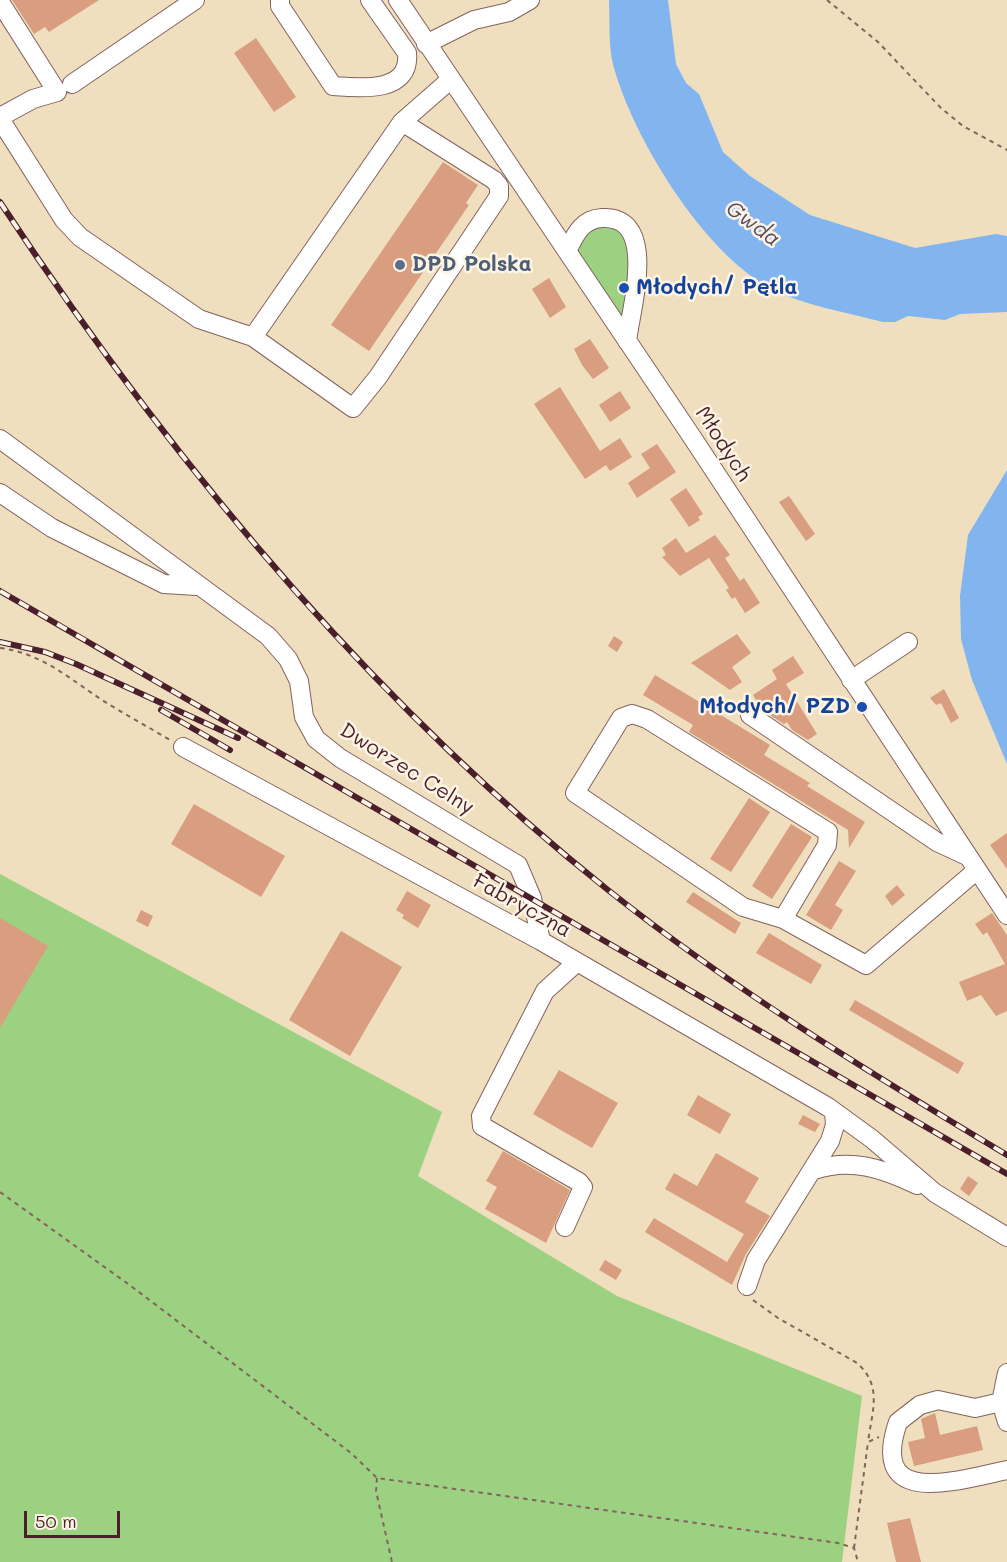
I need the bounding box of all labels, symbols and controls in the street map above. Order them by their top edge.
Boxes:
water label: Gwda [721,195,785,253]
place label: DPD Polska [412,252,532,278]
marker: DPD Polska [393,258,407,272]
place label: Młodych/ Pętla [636,275,797,301]
marker: Młodych/ Pętla [617,281,631,295]
street label: Młodych [690,402,756,486]
place label: Młodych/ PZD [699,694,850,720]
marker: Młodych/ PZD [855,700,869,714]
street label: Dworzec Celny [335,718,479,820]
street label: Fabryczna [468,869,576,943]
scale bar [27,1499,123,1537]
text: 50 m [35,1509,77,1533]

